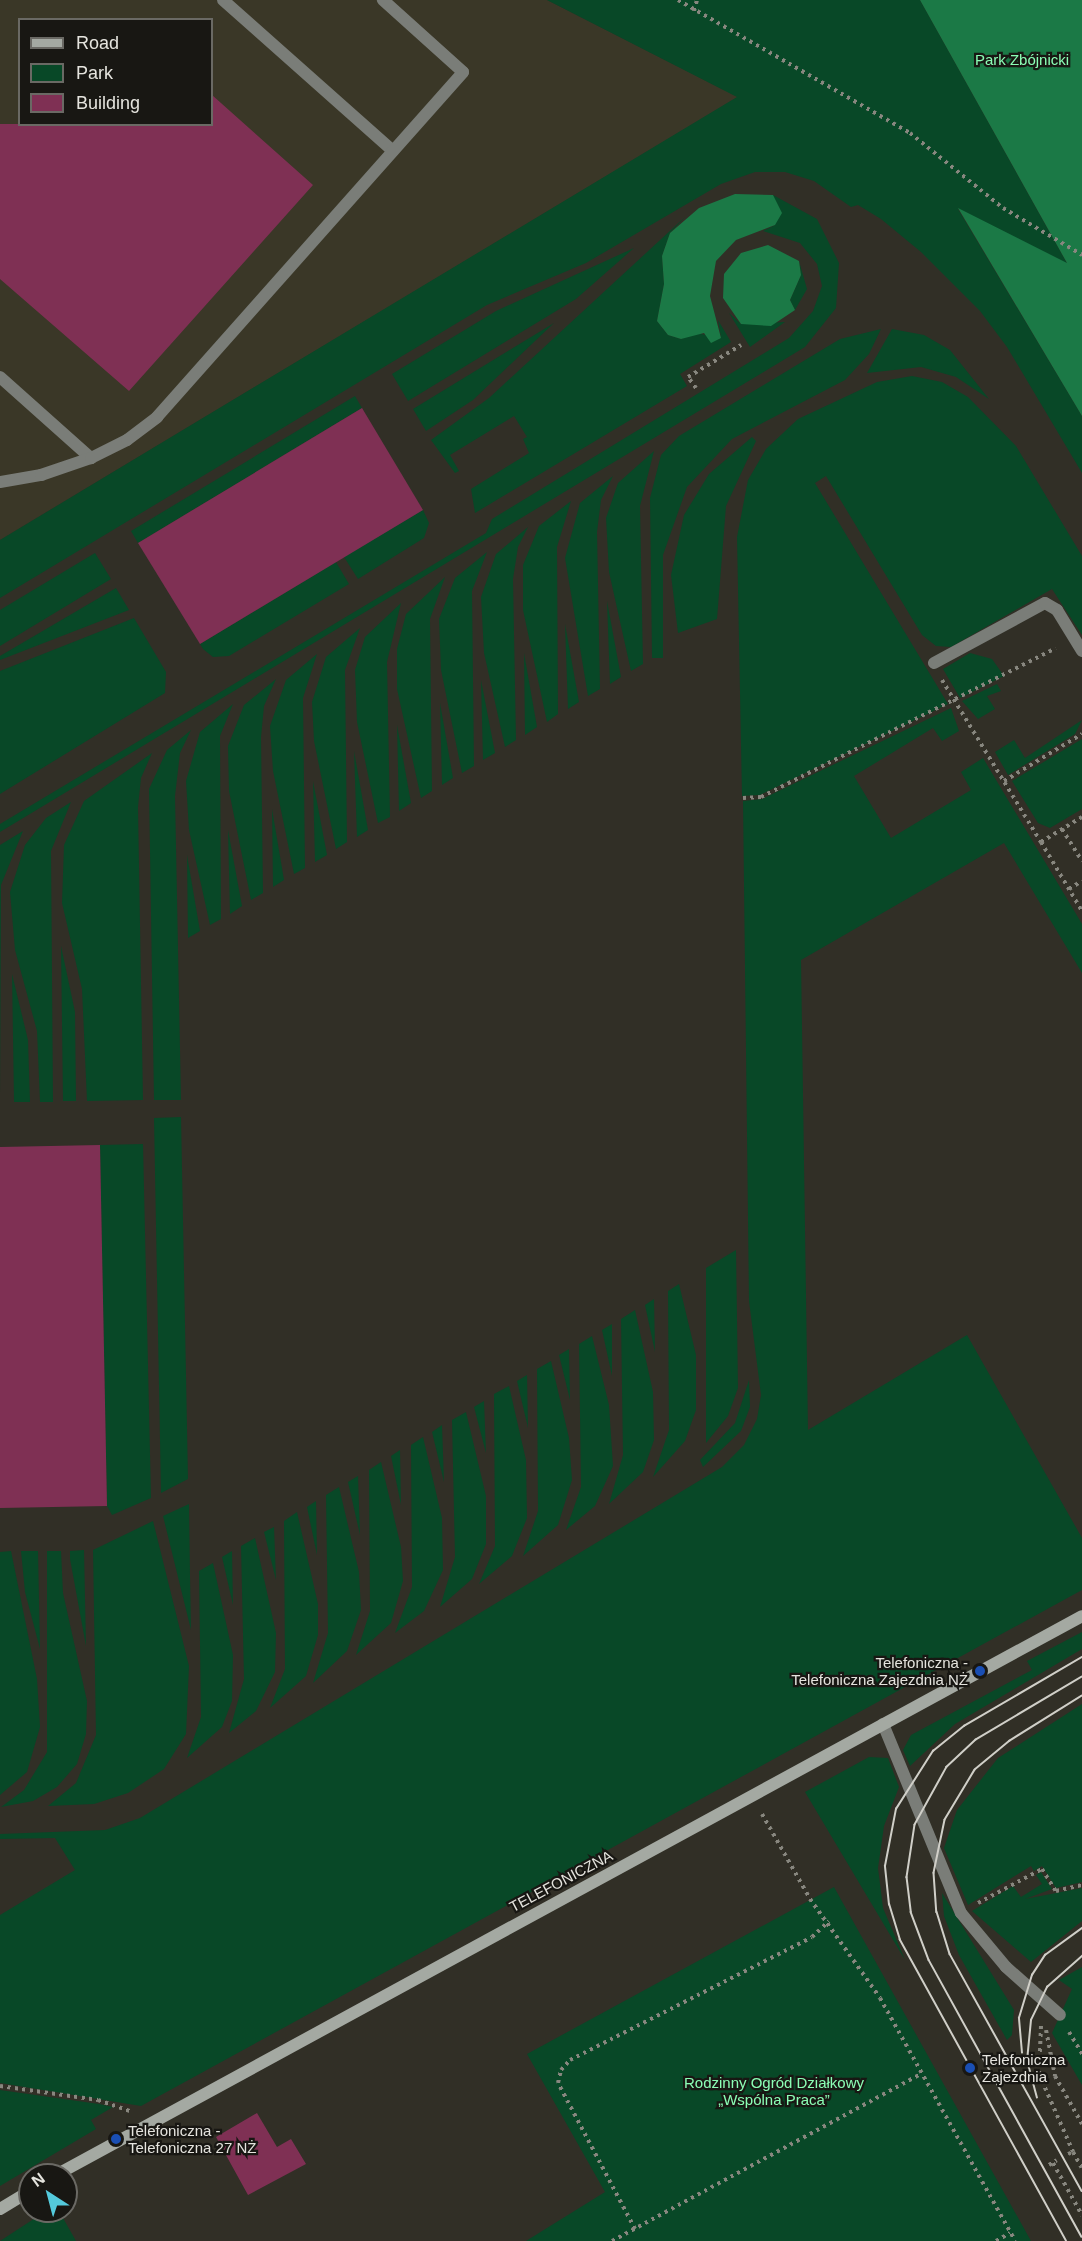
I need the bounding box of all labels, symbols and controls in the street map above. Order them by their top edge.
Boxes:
legend [18,18,213,126]
text: Road [76,33,119,53]
park label: Park Zbójnicki [975,51,1069,69]
text: Park [76,63,113,83]
text: Building [76,93,140,113]
place label: Telefoniczna - Telefoniczna Zajezdnia NŻ [791,1653,968,1688]
marker: Telefoniczna - Telefoniczna Zajezdnia NŻ [973,1664,987,1678]
street label: TELEFONICZNA [506,1846,616,1916]
place label: Telefoniczna Zajezdnia [982,2050,1065,2085]
marker: Telefoniczna Zajezdnia [963,2061,977,2075]
park label: Rodzinny Ogród Działkowy „Wspólna Praca” [684,2073,864,2108]
place label: Telefoniczna - Telefoniczna 27 NŻ [128,2121,256,2156]
marker: Telefoniczna - Telefoniczna 27 NŻ [109,2132,123,2146]
north arrow [18,2163,78,2223]
text: N [29,2169,48,2190]

